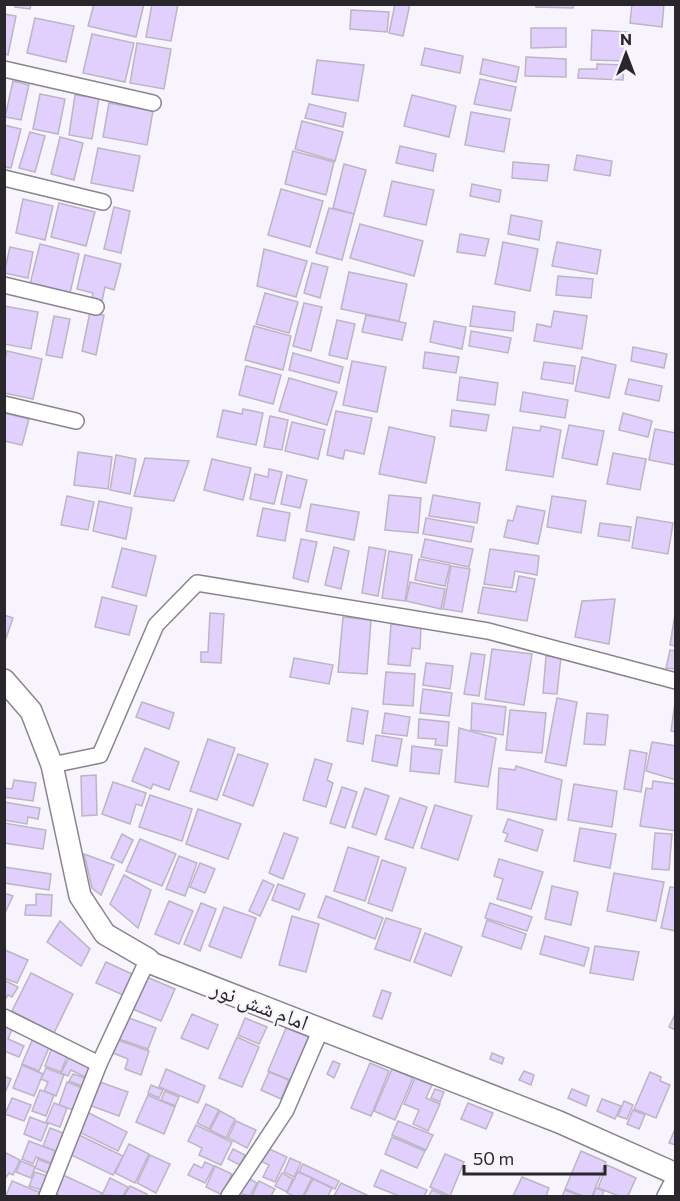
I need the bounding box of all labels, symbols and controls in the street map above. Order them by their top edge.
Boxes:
north arrow [596,24,656,84]
text: N [620,29,632,48]
street label: امام شش نور [206,973,312,1037]
scale bar [464,1138,605,1176]
text: 50 m [473,1147,514,1169]

